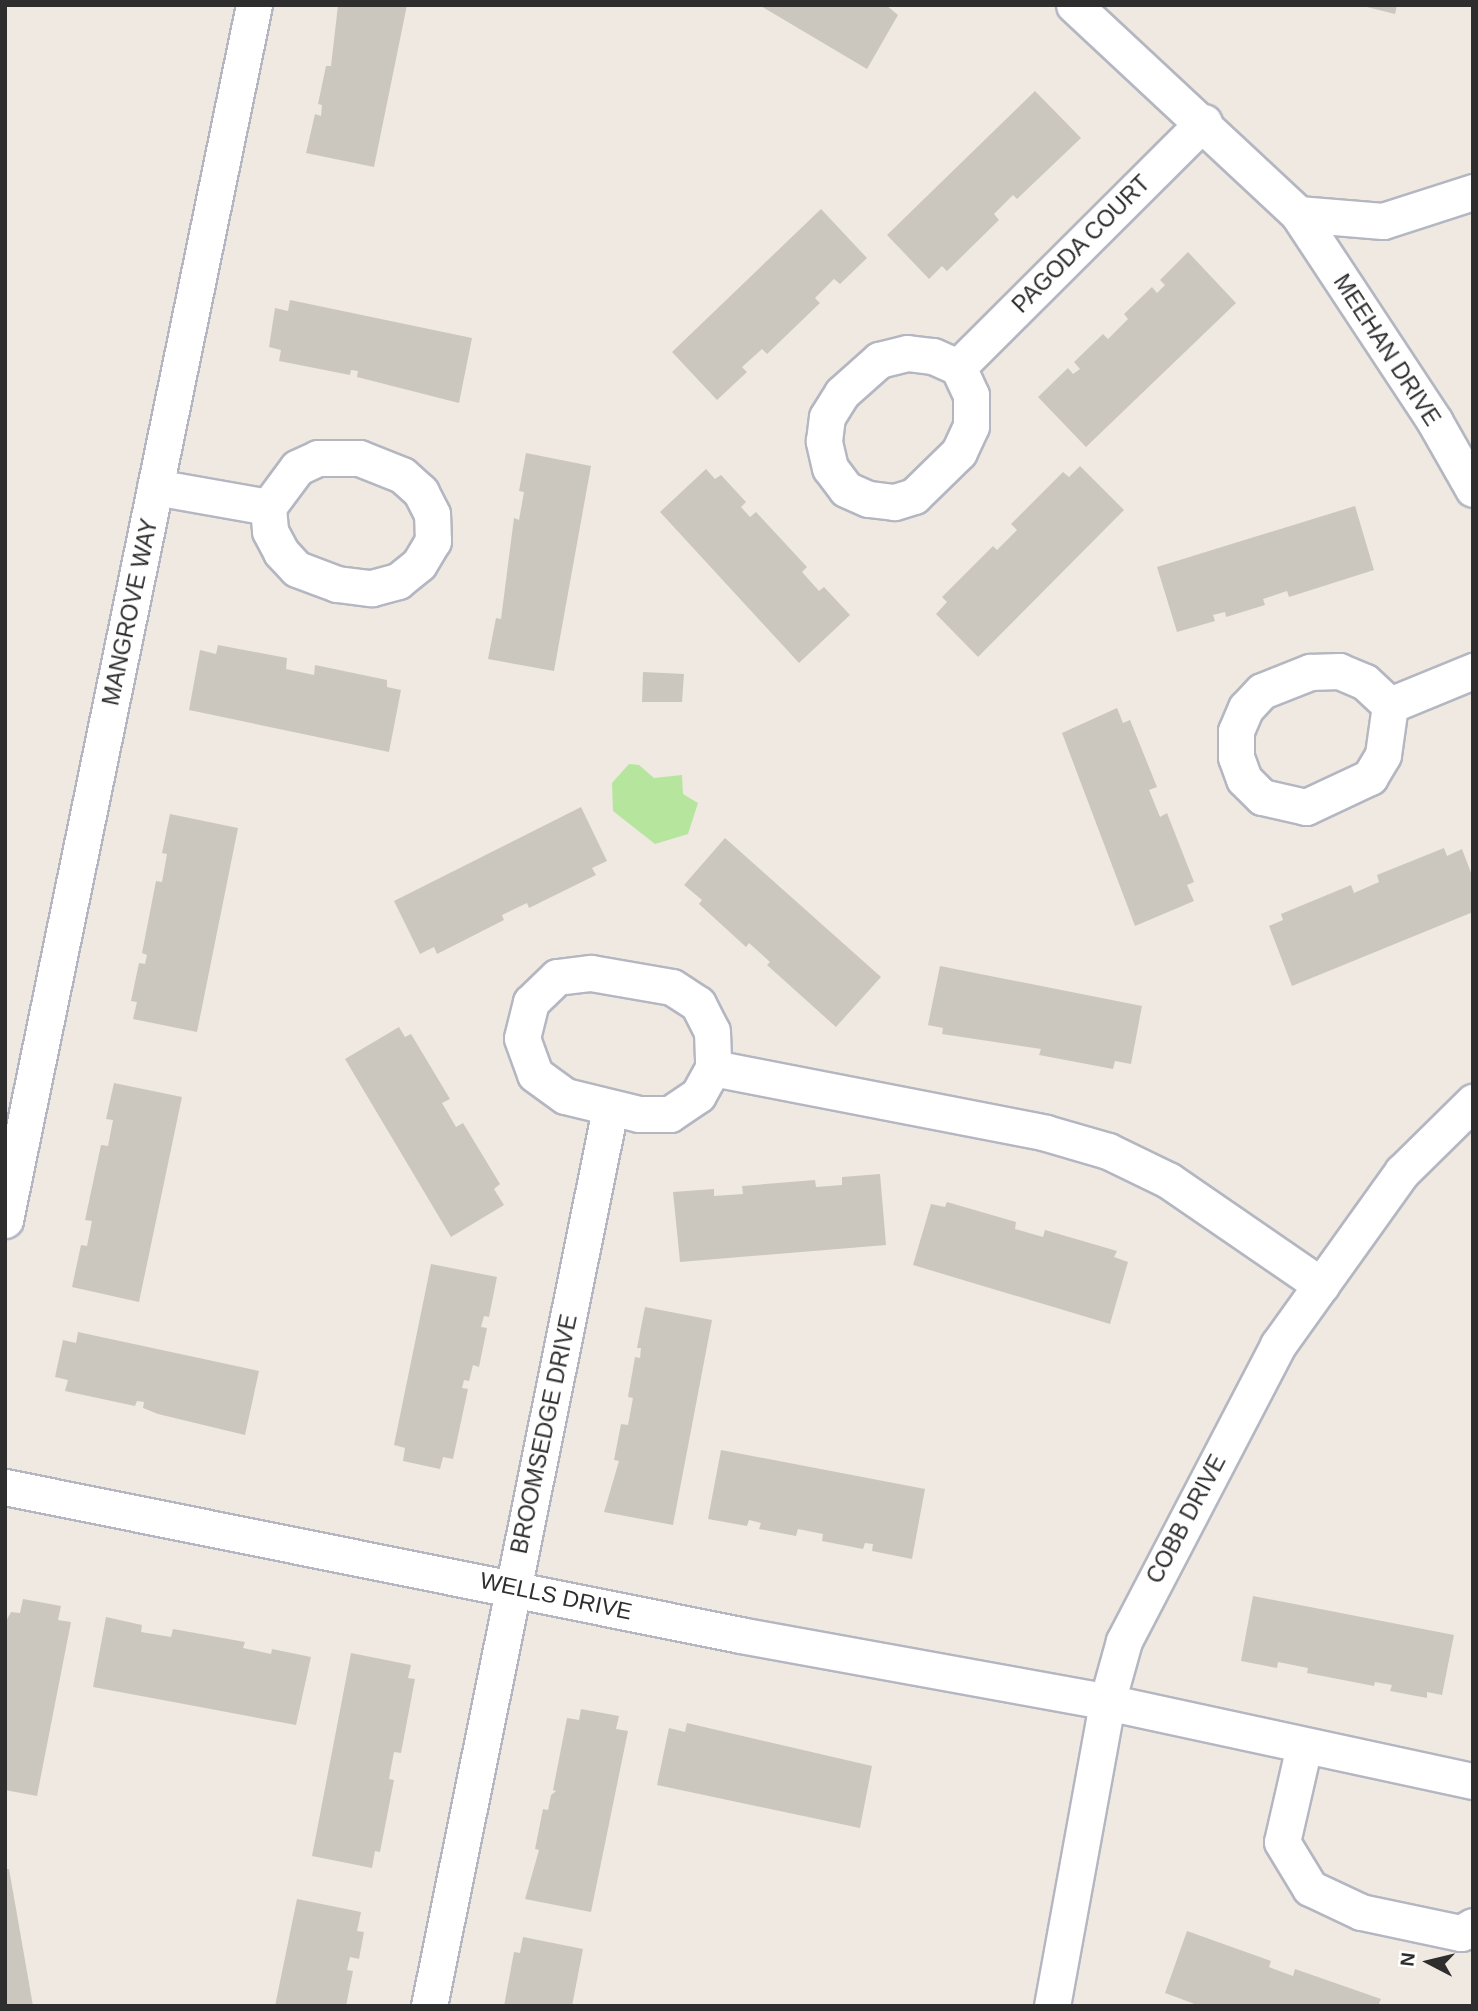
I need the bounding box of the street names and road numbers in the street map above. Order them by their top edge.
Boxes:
street label: PAGODA COURT [1006,169,1156,319]
street label: MEEHAN DRIVE [1328,269,1446,431]
street label: MANGROVE WAY [97,516,163,708]
street label: BROOMSEDGE DRIVE [505,1312,583,1556]
street label: COBB DRIVE [1141,1450,1231,1588]
street label: WELLS DRIVE [477,1566,635,1626]

